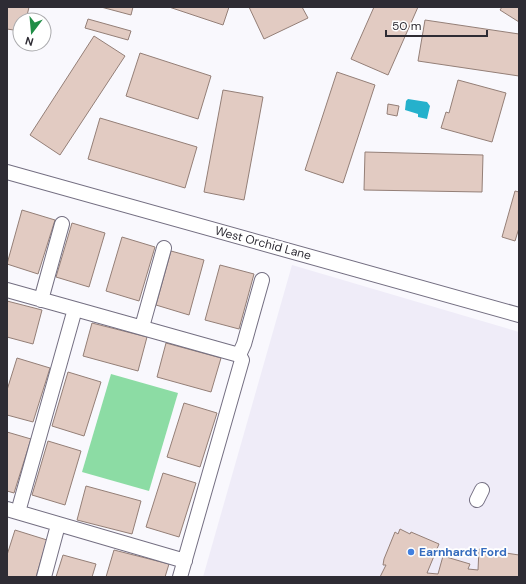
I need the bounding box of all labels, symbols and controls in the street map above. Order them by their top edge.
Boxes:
north arrow [12,12,52,52]
scale bar [386,12,487,38]
text: 50 m [392,18,421,34]
text: N [23,34,35,49]
street label: West Orchid Lane [213,222,313,264]
place label: Earnhardt Ford [419,544,507,560]
marker: Earnhardt Ford [406,547,416,557]

